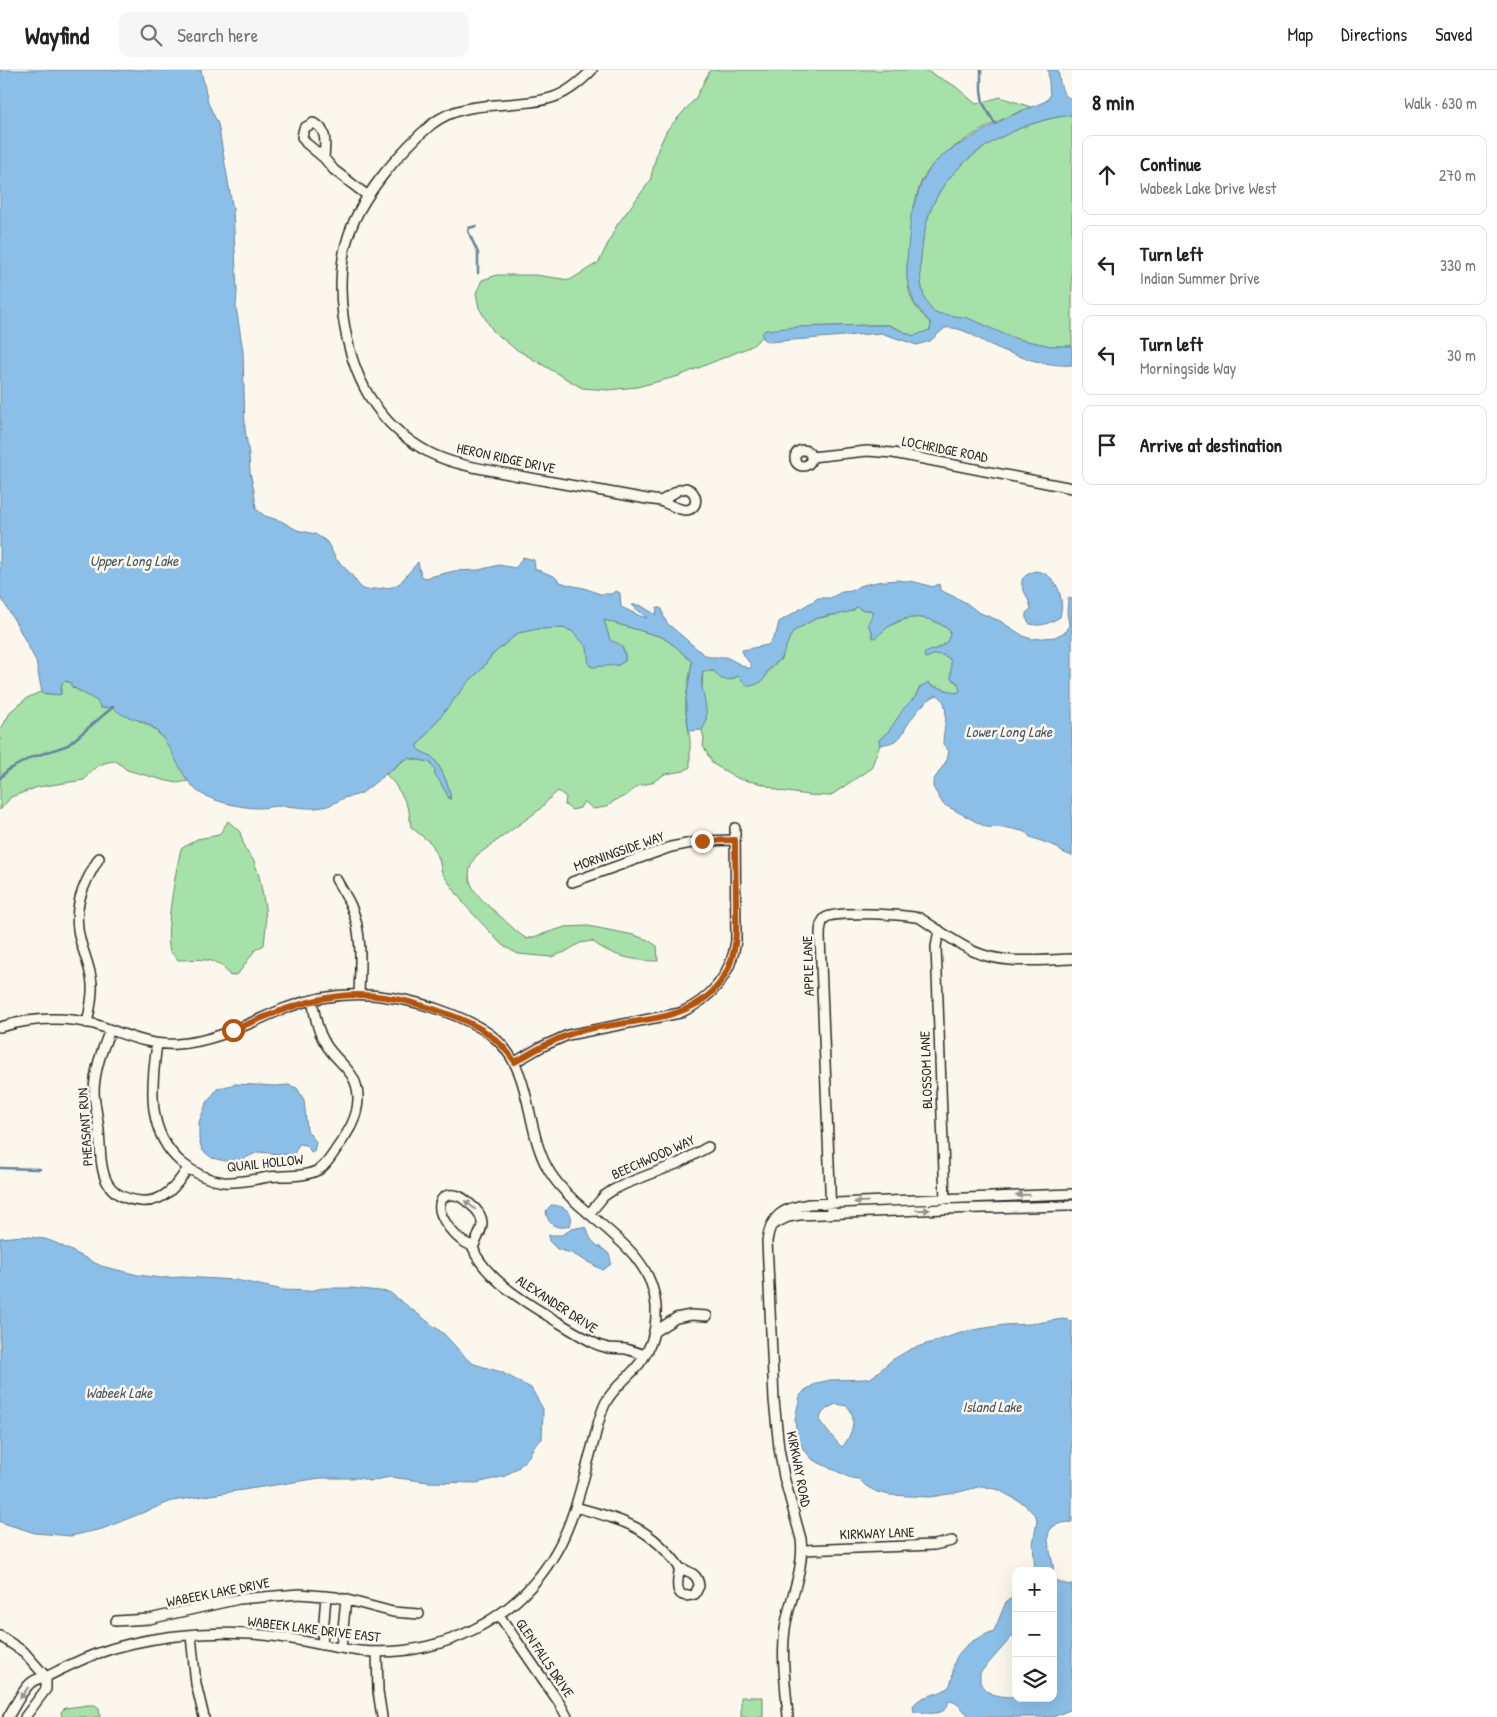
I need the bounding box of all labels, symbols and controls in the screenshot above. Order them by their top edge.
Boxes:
search box [119,12,469,57]
text: Wayfind [25,19,89,51]
icon: search [137,21,165,49]
text: Search here [177,22,258,48]
text: Map [1288,22,1313,47]
text: Directions [1341,22,1407,47]
text: Saved [1435,22,1472,47]
text: 8 min [1092,88,1134,117]
text: Walk · 630 m [1404,92,1477,114]
text: Continue [1140,151,1201,177]
icon: ahead [1093,161,1121,189]
text: 270 m [1439,164,1476,186]
text: Wabeek Lake Drive West [1140,177,1276,199]
text: Turn left [1140,241,1203,267]
icon: left [1093,251,1121,279]
text: 330 m [1440,254,1476,276]
text: Indian Summer Drive [1140,267,1260,289]
text: Turn left [1140,331,1203,357]
icon: left [1093,341,1121,369]
text: 30 m [1447,344,1476,366]
text: Morningside Way [1140,357,1236,379]
street label: LOCHRIDGE ROAD [900,431,990,466]
icon: arrive [1093,431,1121,459]
text: Arrive at destination [1140,432,1282,458]
street label: HERON RIDGE DRIVE [455,438,557,477]
water label: Upper Long Lake [90,550,179,571]
water label: Lower Long Lake [966,721,1053,742]
street label: MORNINGSIDE WAY [571,826,668,875]
route end [691,830,714,853]
street label: APPLE LANE [797,935,818,997]
route start [222,1019,245,1042]
street label: BLOSSOM LANE [915,1031,936,1109]
street label: PHEASANT RUN [72,1087,97,1167]
street label: BEECHWOOD WAY [608,1129,698,1183]
street label: QUAIL HOLLOW [226,1149,304,1176]
one-way arrow [1015,1191,1031,1199]
one-way arrow [853,1198,869,1206]
one-way arrow [464,1199,477,1210]
one-way arrow [916,1206,932,1214]
street label: ALEXANDER DRIVE [513,1270,602,1337]
water label: Wabeek Lake [86,1382,153,1403]
water label: Island Lake [963,1396,1022,1417]
street label: KIRKWAY ROAD [783,1429,816,1509]
street label: KIRKWAY LANE [839,1522,915,1543]
map controls [1012,1567,1057,1702]
button: + [1012,1567,1057,1612]
street label: WABEEK LAKE DRIVE [165,1572,271,1611]
street label: WABEEK LAKE DRIVE EAST [246,1611,382,1646]
button: − [1012,1612,1057,1657]
street label: GLEN FALLS DRIVE [512,1615,579,1701]
button: layers [1012,1657,1057,1702]
one-way arrow [18,1686,29,1699]

